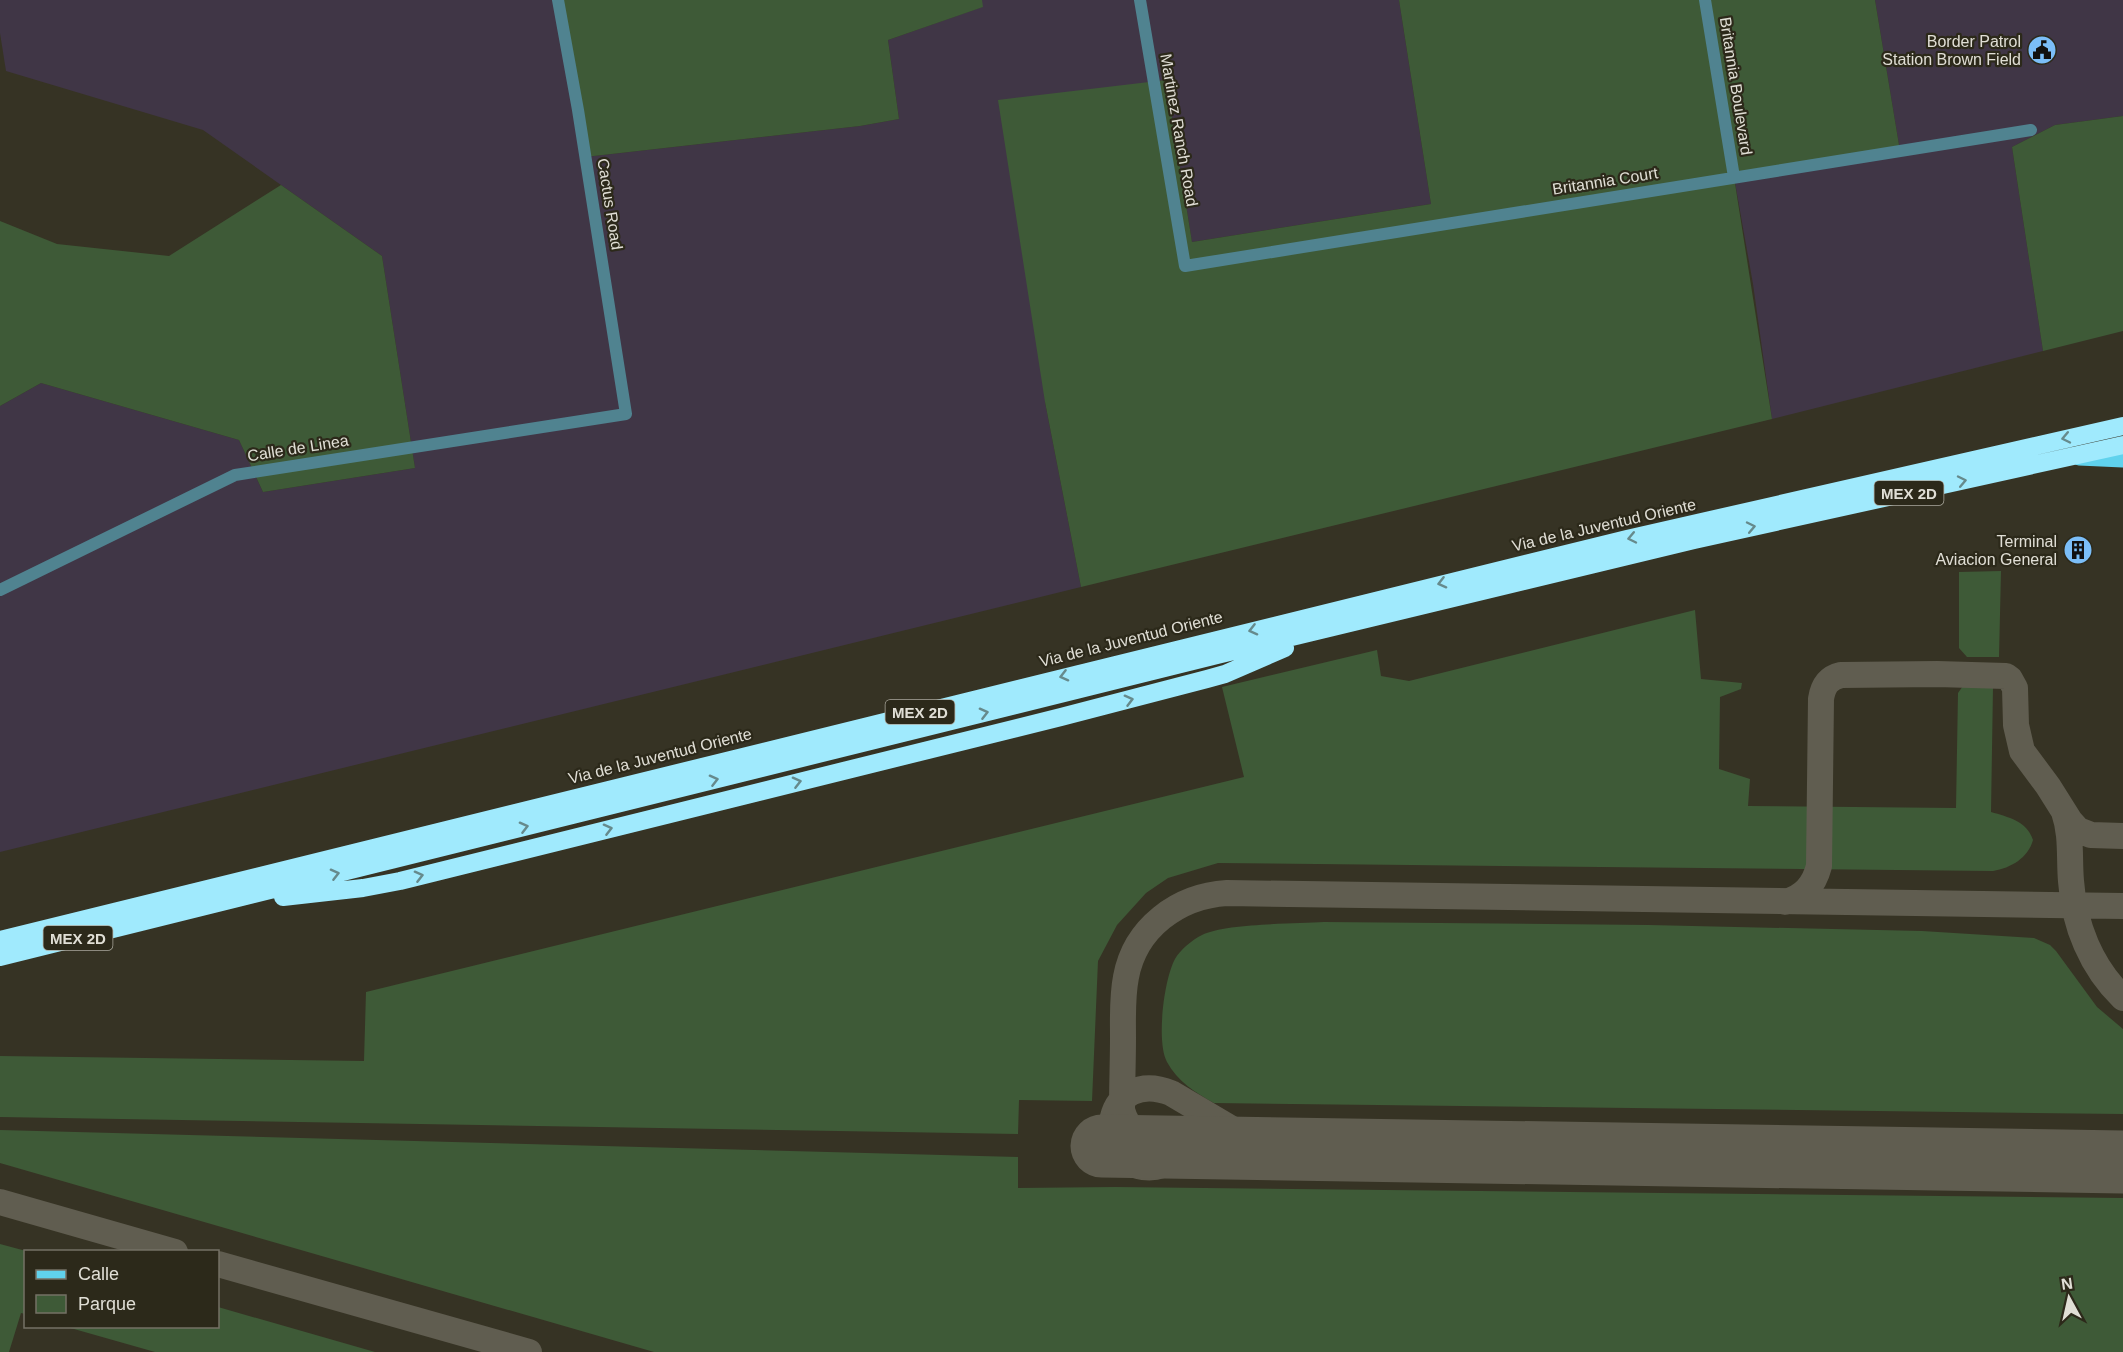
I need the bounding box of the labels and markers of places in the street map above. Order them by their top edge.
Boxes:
place label: Border Patrol Station Brown Field [1882,33,2021,68]
public building icon: Border Patrol Station Brown Field [2026,34,2058,66]
place label: Terminal Aviacion General [1935,533,2057,568]
building icon: Terminal Aviacion General [2062,534,2094,566]

